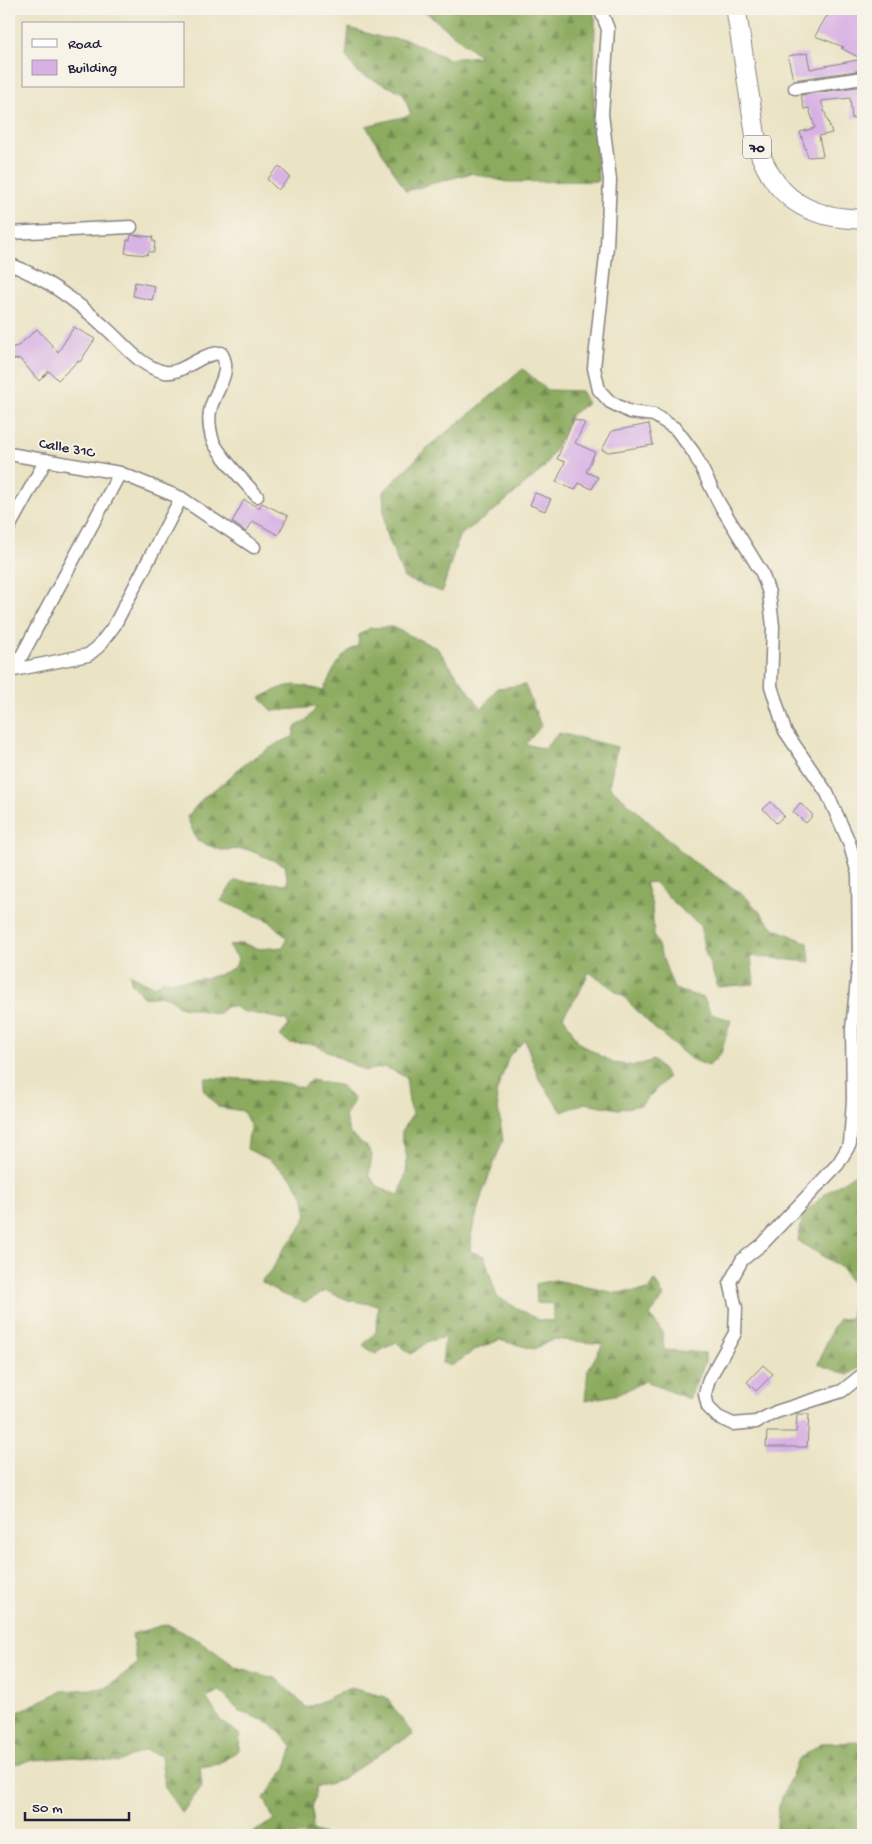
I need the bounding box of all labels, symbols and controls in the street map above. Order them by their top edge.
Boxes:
legend [22,22,185,88]
text: Road [68,36,102,54]
text: Building [67,60,117,78]
road number: 70 [743,136,771,158]
street label: Calle 31C [37,435,97,463]
scale bar [25,1789,129,1821]
text: 50 m [32,1800,63,1818]

